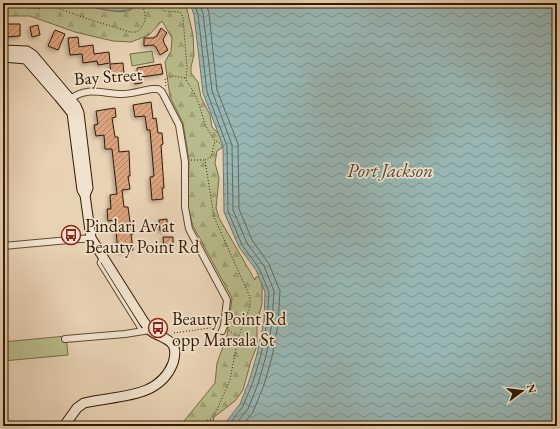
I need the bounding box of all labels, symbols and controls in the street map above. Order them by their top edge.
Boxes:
street label: Bay Street [73,62,143,90]
water label: Port Jackson [347,158,433,183]
place label: Pindari Av at Beauty Point Rd [85,214,200,258]
bus stop icon: Pindari Av at Beauty Point Rd [60,224,82,246]
place label: Beauty Point Rd opp Marsala St [172,307,287,351]
bus stop icon: Beauty Point Rd opp Marsala St [147,317,169,339]
north arrow [502,371,542,411]
text: N [524,382,540,395]

